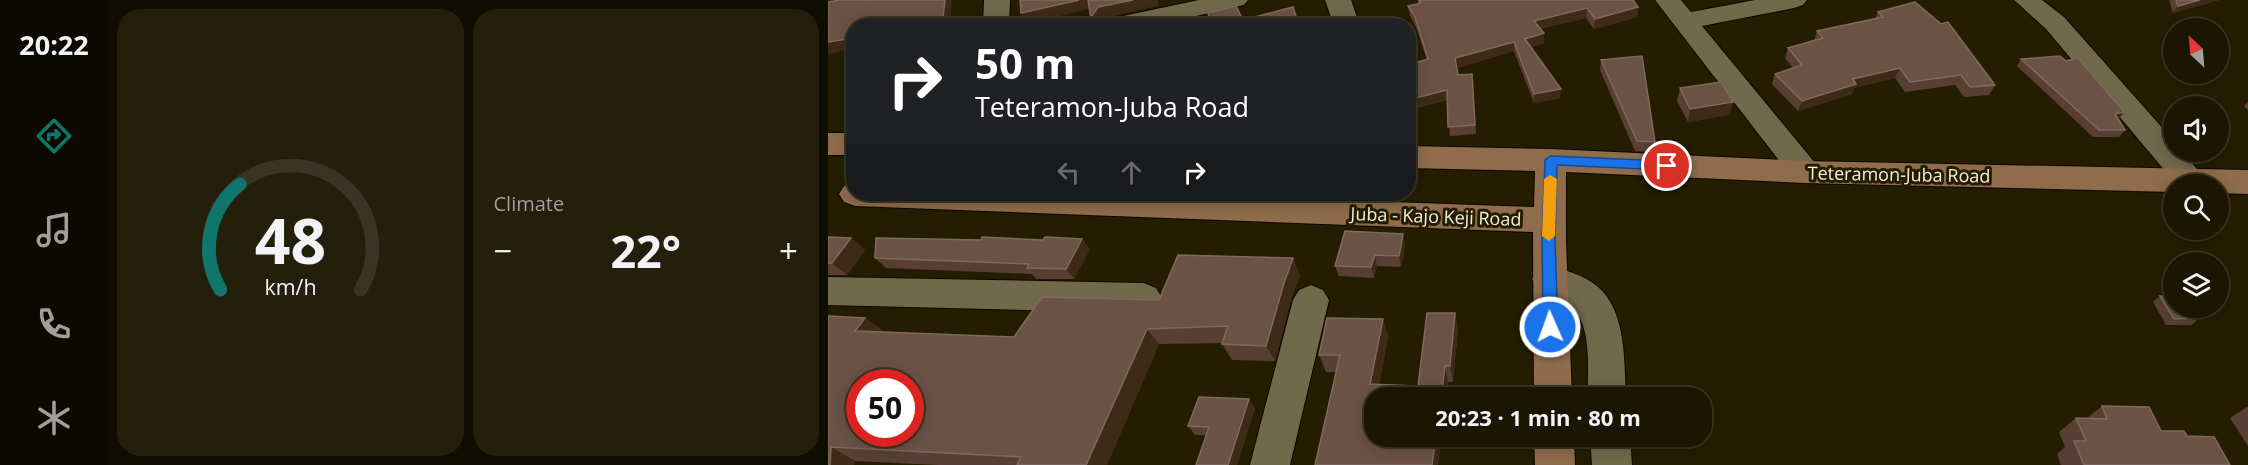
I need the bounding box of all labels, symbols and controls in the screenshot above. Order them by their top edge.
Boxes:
north arrow [2163,18,2229,84]
map controls [2163,18,2229,318]
text: 20:22 [19,26,89,63]
text: 50 m [975,34,1075,91]
icon: right [876,42,954,120]
text: Teteramon-Juba Road [975,88,1249,125]
button: sound [2163,96,2229,162]
icon: directions [33,115,75,157]
pin [1641,140,1692,191]
icon: arrive [1650,149,1683,182]
icon: left [1052,156,1085,189]
icon: ahead [1115,156,1148,189]
icon: right [1178,156,1211,189]
street label: Teteramon-Juba Road [1807,160,1991,188]
button: search [2163,174,2229,240]
text: Climate [494,190,564,217]
text: 48 [255,197,326,282]
street label: Juba - Kajo Keji Road [1348,201,1522,231]
icon: music [33,209,75,251]
text: 22° [610,220,681,281]
text: − [494,228,512,273]
text: + [779,228,798,273]
button: layers [2163,252,2229,318]
text: km/h [264,272,316,301]
position arrow [1518,295,1582,359]
icon: phone [33,303,75,345]
speed limit sign: 50 [846,369,924,447]
icon: climate [33,397,75,439]
text: 20:23 · 1 min · 80 m [1435,402,1641,432]

